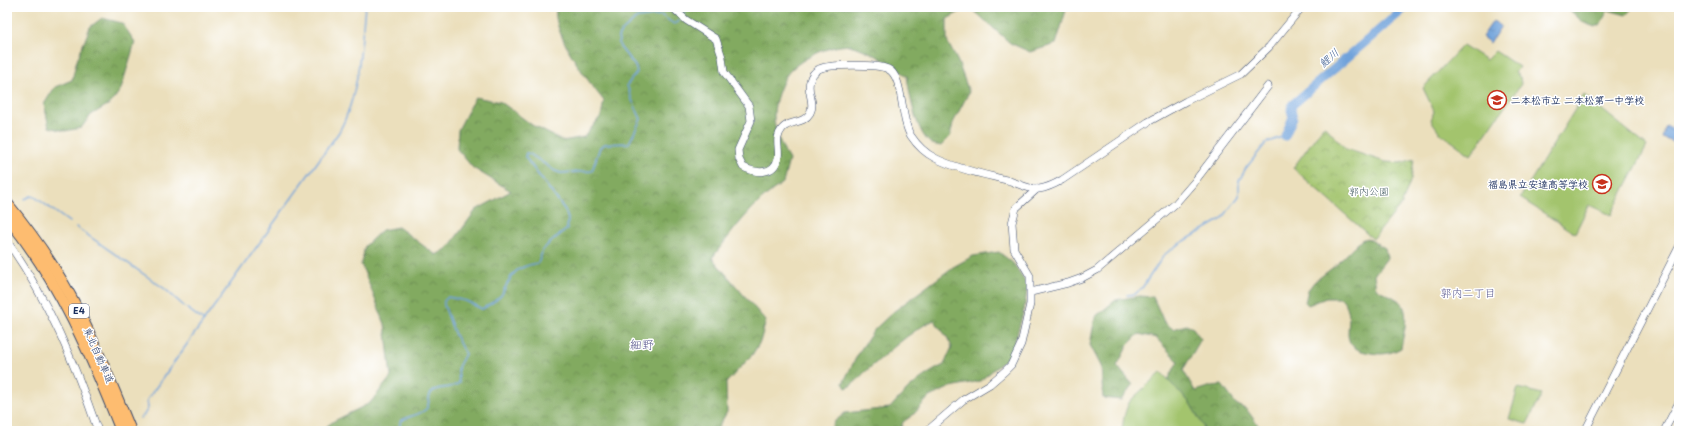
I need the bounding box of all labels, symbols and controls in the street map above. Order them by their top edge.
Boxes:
water label: 鯉川 [1315,44,1343,71]
school or university icon: 二本松市立 二本松第一中学校 [1486,89,1508,111]
place label: 二本松市立 二本松第一中学校 [1511,92,1644,107]
school or university icon: 福島県立安達高等学校 [1591,173,1613,195]
place label: 福島県立安達高等学校 [1488,176,1588,191]
park label: 郭内公園 [1349,183,1389,198]
district label: 郭内二丁目 [1441,284,1496,301]
road number: E4 [69,304,89,318]
street label: 東北自動車道 [80,324,119,385]
district label: 細野 [630,335,654,353]

